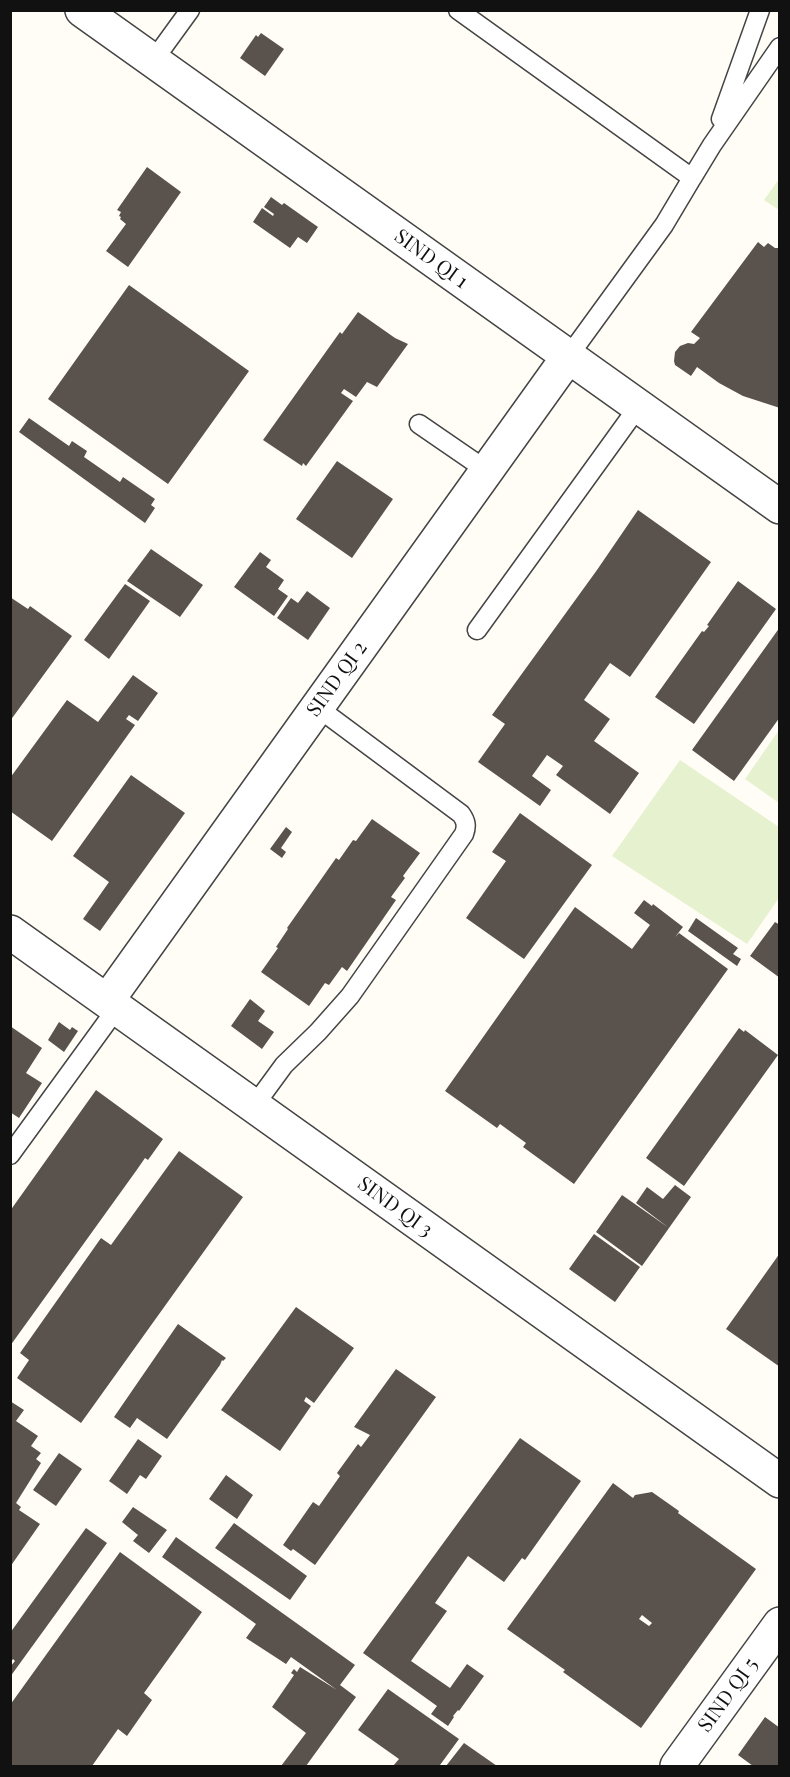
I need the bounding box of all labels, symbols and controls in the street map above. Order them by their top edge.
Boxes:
street label: SIND QI 1 [390,224,472,294]
street label: SIND QI 2 [302,637,372,721]
street label: SIND QI 3 [353,1172,437,1242]
street label: SIND QI 5 [693,1653,763,1737]

